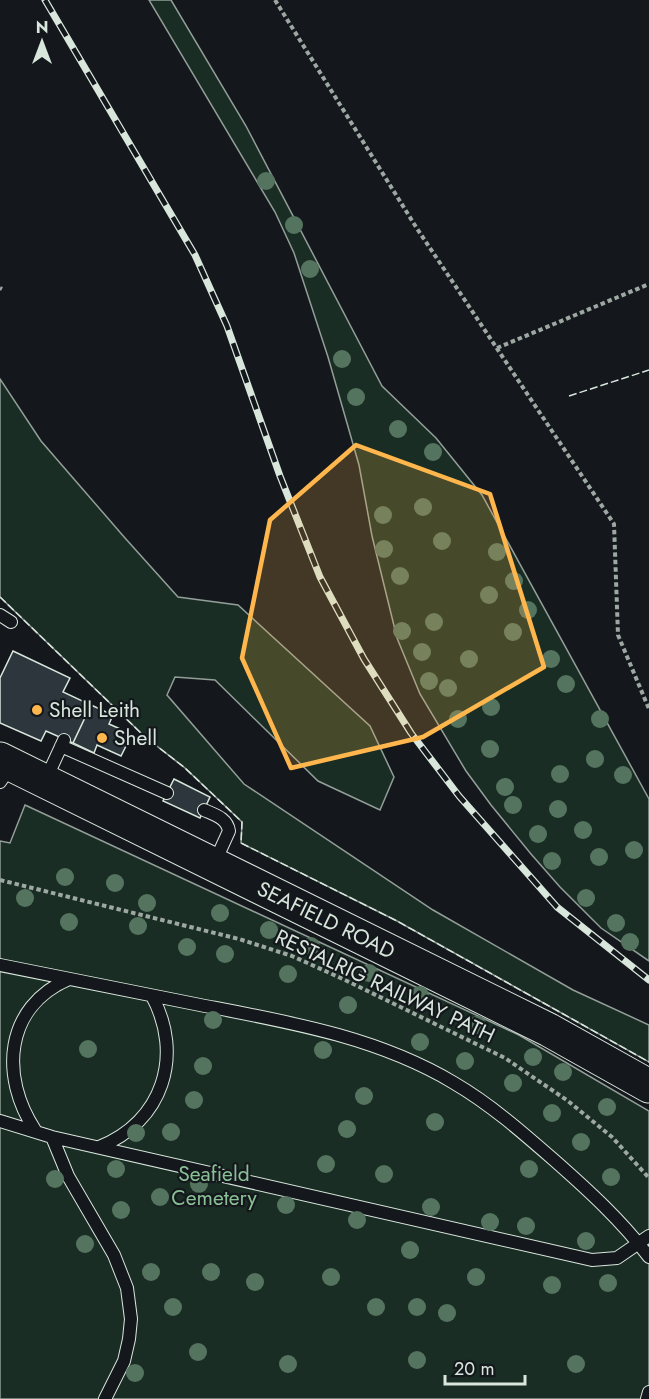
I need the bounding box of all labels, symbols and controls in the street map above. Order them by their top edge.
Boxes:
north arrow [12,12,72,72]
text: N [36,16,48,39]
place label: Shell Leith [49,695,140,725]
marker: Shell Leith [30,703,44,717]
place label: Shell [114,723,157,753]
marker: Shell [95,731,109,745]
street label: SEAFIELD ROAD [252,874,400,966]
street label: RESTALRIG RAILWAY PATH [270,922,500,1050]
park label: Seafield Cemetery [171,1159,257,1213]
scale bar [445,1348,524,1386]
text: 20 m [454,1356,494,1382]

